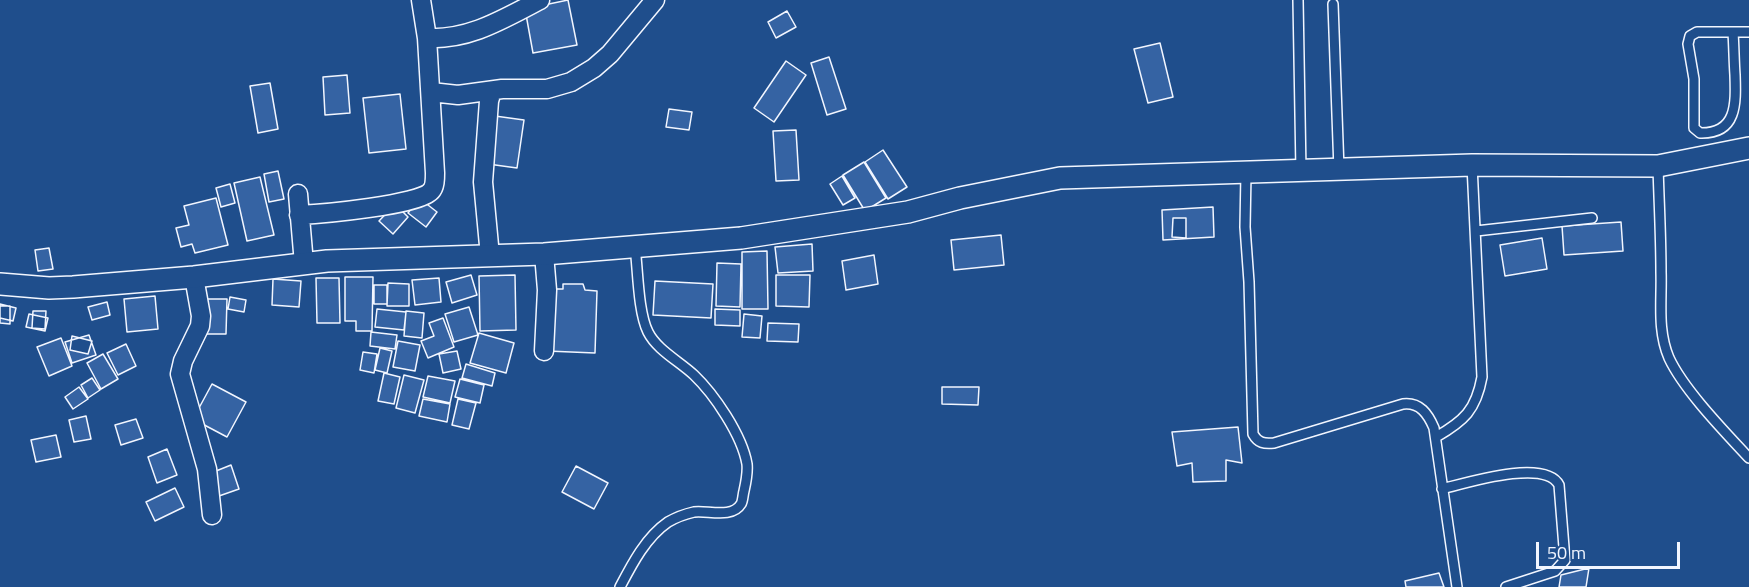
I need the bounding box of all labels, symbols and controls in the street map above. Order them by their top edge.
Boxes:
scale bar [1539,530,1683,568]
text: 50 m [1547,539,1586,566]

